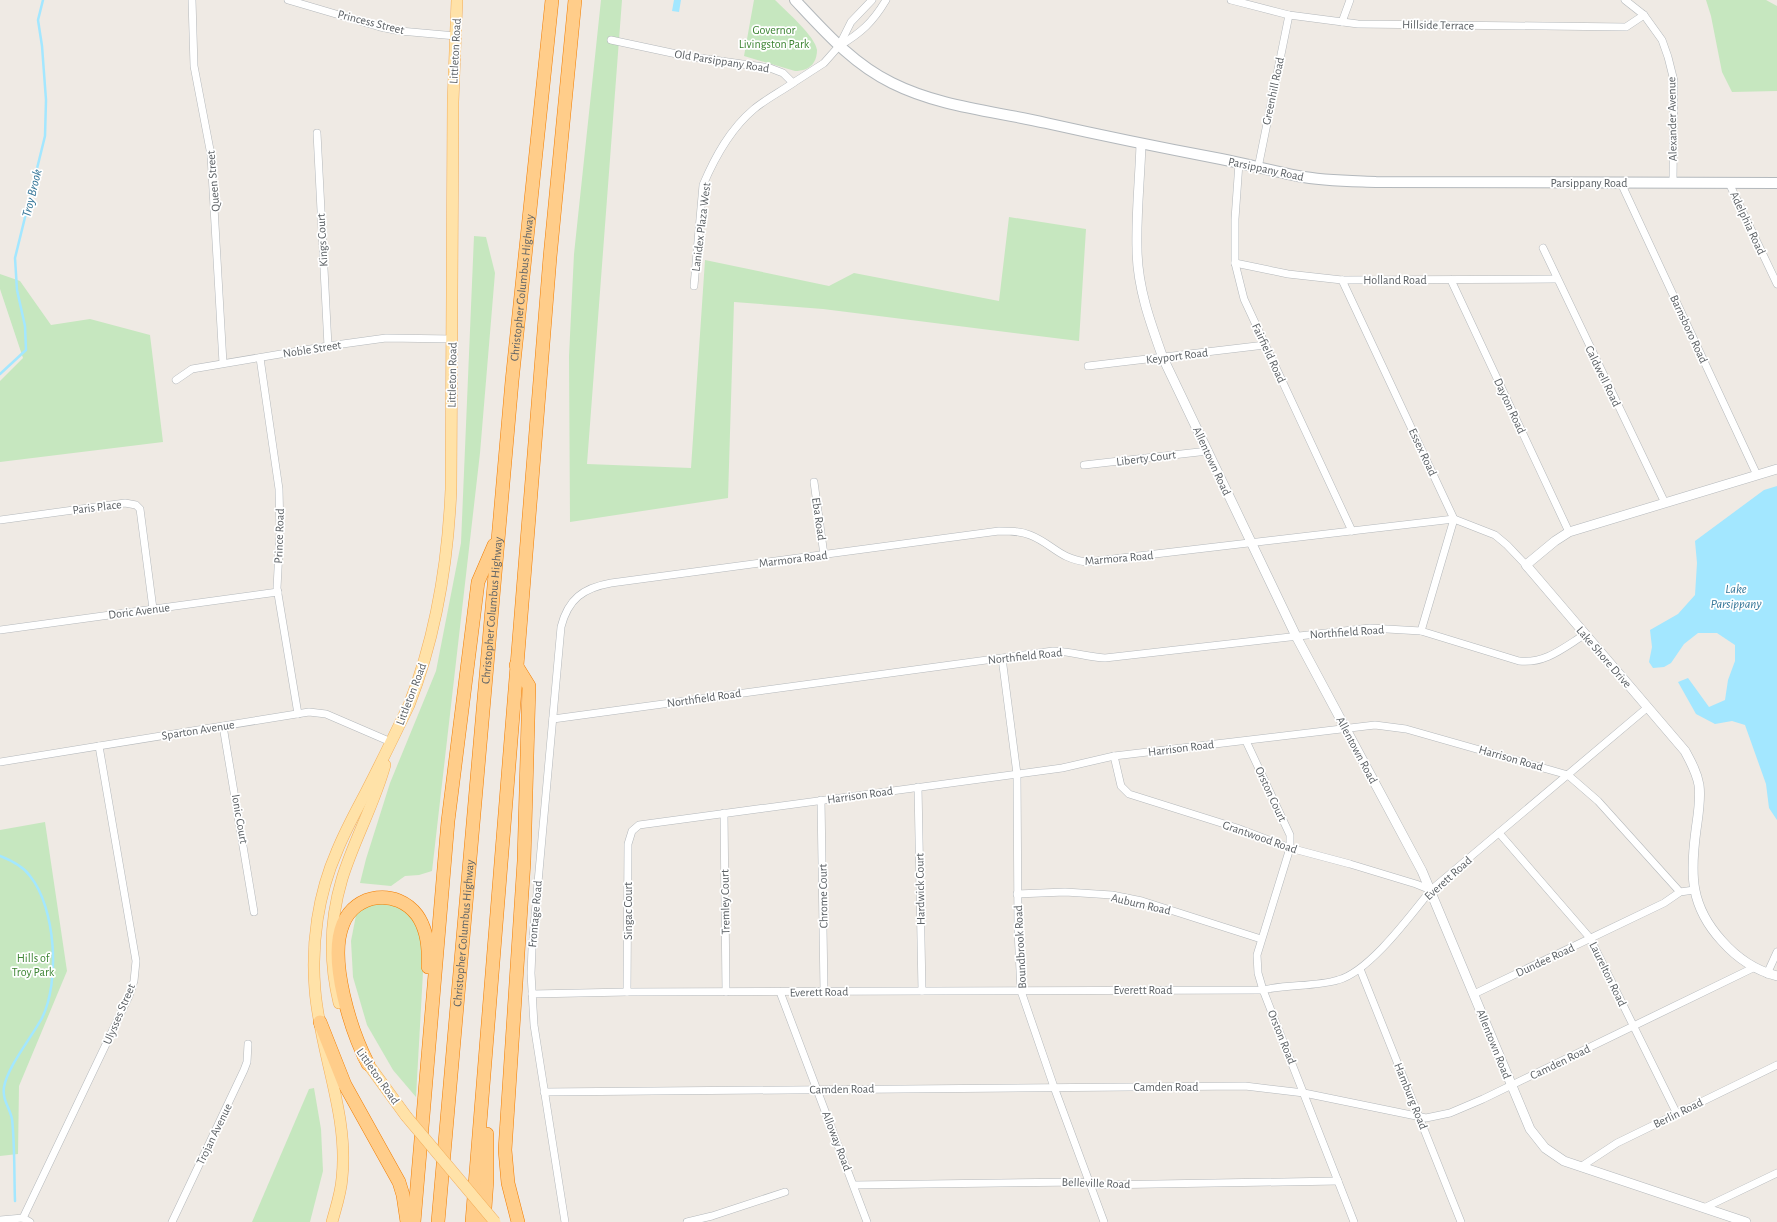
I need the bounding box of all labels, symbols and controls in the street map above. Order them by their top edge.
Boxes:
street label: Princess Street [336,8,406,36]
street label: Littleton Road [447,18,463,84]
street label: Hillside Terrace [1402,18,1474,32]
park label: Governor Livingston Park [739,24,810,50]
street label: Old Parsippany Road [674,48,770,75]
street label: Greenhill Road [1260,56,1286,126]
street label: Alexander Avenue [1665,77,1679,161]
street label: Queen Street [204,150,223,212]
street label: Parsippany Road [1227,155,1305,184]
water label: Troy Brook [20,168,45,219]
street label: Parsippany Road [1550,177,1628,190]
street label: Lanidex Plaza West [690,182,712,272]
street label: Adelphia Road [1728,190,1768,256]
street label: Kings Court [315,213,329,267]
street label: Christopher Columbus Highway [508,214,536,362]
street label: Holland Road [1363,274,1427,286]
street label: Barnsboro Road [1668,293,1710,365]
street label: Fairfield Road [1250,321,1288,385]
street label: Noble Street [282,338,342,360]
street label: Littleton Road [445,342,459,408]
street label: Caldwell Road [1583,344,1623,408]
street label: Keyport Road [1145,346,1209,367]
street label: Dayton Road [1491,376,1528,436]
street label: Allentown Road [1191,425,1233,497]
street label: Essex Road [1407,426,1439,478]
street label: Liberty Court [1115,448,1177,469]
street label: Eba Road [810,497,828,541]
street label: Paris Place [72,498,122,516]
street label: Prince Road [272,508,286,564]
street label: Christopher Columbus Highway [479,536,505,684]
street label: Marmora Road [758,549,828,569]
street label: Marmora Road [1084,549,1154,567]
water label: Lake Parsippany [1710,583,1762,611]
street label: Doric Avenue [108,601,170,621]
street label: Northfield Road [1309,623,1385,641]
street label: Lake Shore Drive [1574,624,1634,690]
street label: Northfield Road [987,646,1063,666]
street label: Littleton Road [394,661,428,727]
street label: Northfield Road [666,687,742,709]
street label: Allentown Road [1334,714,1380,786]
street label: Sparton Avenue [161,718,235,742]
street label: Harrison Road [1147,738,1215,758]
street label: Harrison Road [1477,743,1545,773]
street label: Orston Court [1253,765,1289,823]
street label: Harrison Road [826,784,894,806]
street label: Ionic Court [230,793,250,845]
street label: Grantwood Road [1221,819,1299,855]
street label: Hardwick Court [913,853,927,925]
street label: Everett Road [1422,854,1474,902]
street label: Christopher Columbus Highway [451,859,477,1007]
street label: Chrome Court [816,863,830,928]
street label: Tremley Court [718,869,733,935]
street label: Frontage Road [526,880,544,948]
street label: Singac Court [622,882,634,940]
street label: Auburn Road [1110,891,1172,917]
street label: Boundbrook Road [1012,905,1028,989]
street label: Laurelton Road [1587,940,1629,1008]
street label: Dundee Road [1514,941,1576,979]
park label: Hills of Troy Park [12,952,55,979]
street label: Ulysses Street [101,982,138,1047]
street label: Everett Road [1114,984,1172,996]
street label: Everett Road [790,985,848,999]
street label: Allentown Road [1475,1007,1513,1081]
street label: Orston Road [1266,1008,1298,1066]
street label: Camden Road [1528,1042,1592,1082]
street label: Littleton Road [354,1046,402,1106]
street label: Hamburg Road [1392,1061,1430,1131]
street label: Camden Road [1133,1081,1199,1093]
street label: Camden Road [809,1082,875,1096]
street label: Berlin Road [1651,1096,1705,1130]
street label: Trojan Avenue [194,1101,235,1167]
street label: Alloway Road [819,1110,854,1173]
street label: Belleville Road [1062,1176,1130,1190]

